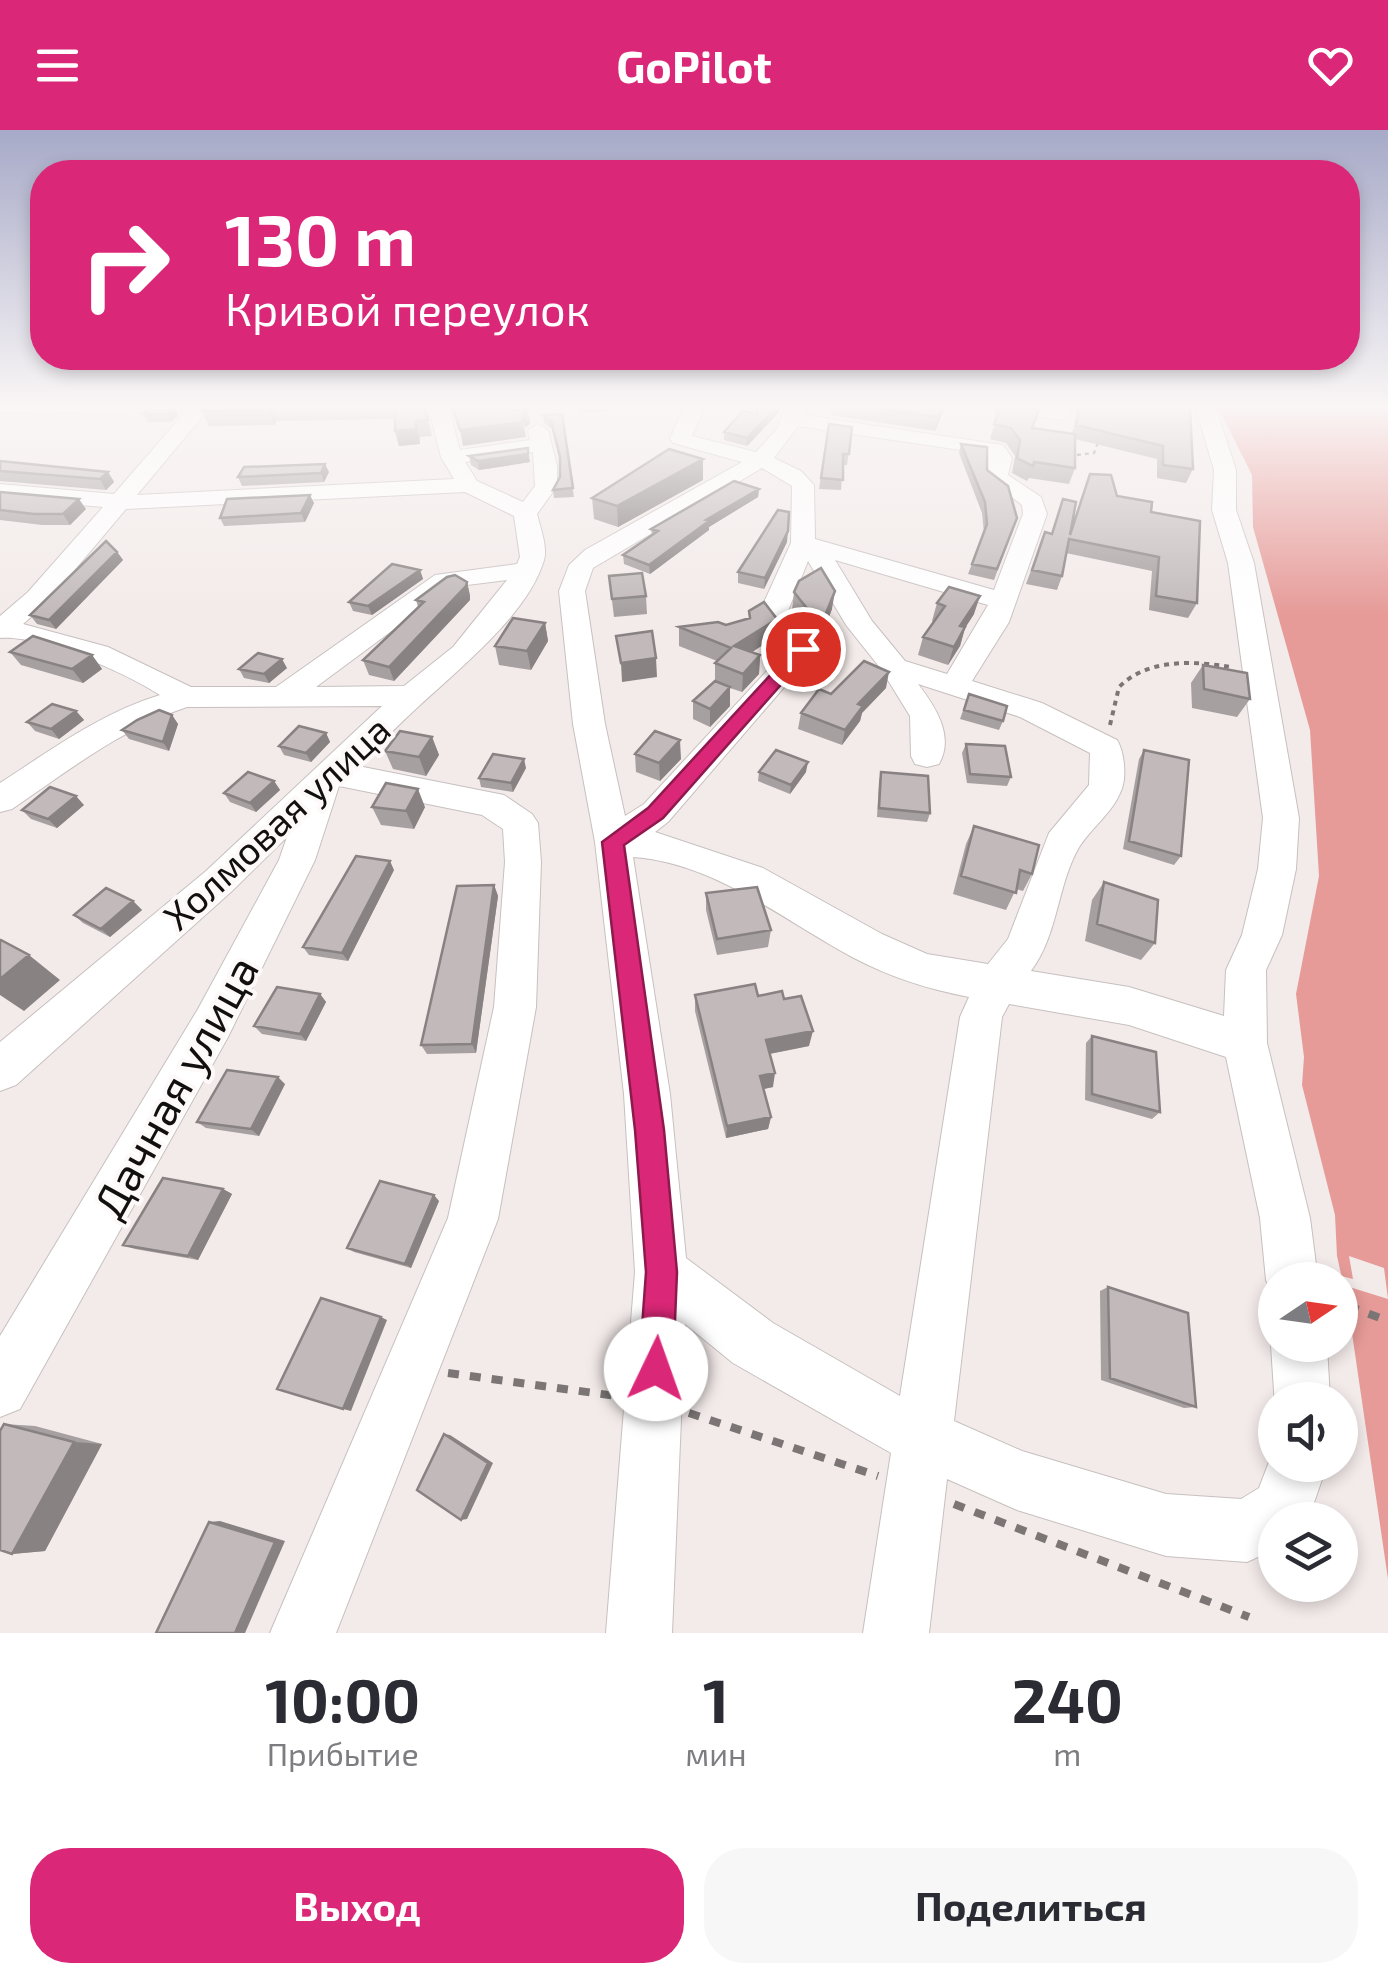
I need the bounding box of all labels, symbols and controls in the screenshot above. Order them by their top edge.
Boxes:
icon: menu [30,38,85,93]
text: GoPilot [616,38,772,92]
icon: heart [1303,38,1358,93]
text: 130 m [225,196,416,280]
icon: right [60,200,190,330]
text: Кривой переулок [225,281,590,335]
pin [761,607,846,692]
icon: arrive [776,622,831,677]
street label: Холмовая улица [153,705,399,939]
street label: Дачная улица [80,946,269,1227]
north arrow [1258,1262,1358,1362]
map controls [1258,1262,1358,1602]
position arrow [604,1317,708,1421]
button: sound [1258,1382,1358,1482]
button: layers [1258,1502,1358,1602]
text: 10:00 [265,1663,420,1735]
text: 1 [703,1663,729,1735]
text: 240 [1012,1663,1123,1735]
text: Прибытие [267,1734,419,1772]
text: мин [685,1734,747,1772]
text: m [1053,1734,1081,1772]
button: Выход [30,1848,684,1963]
button: Поделиться [704,1848,1358,1963]

